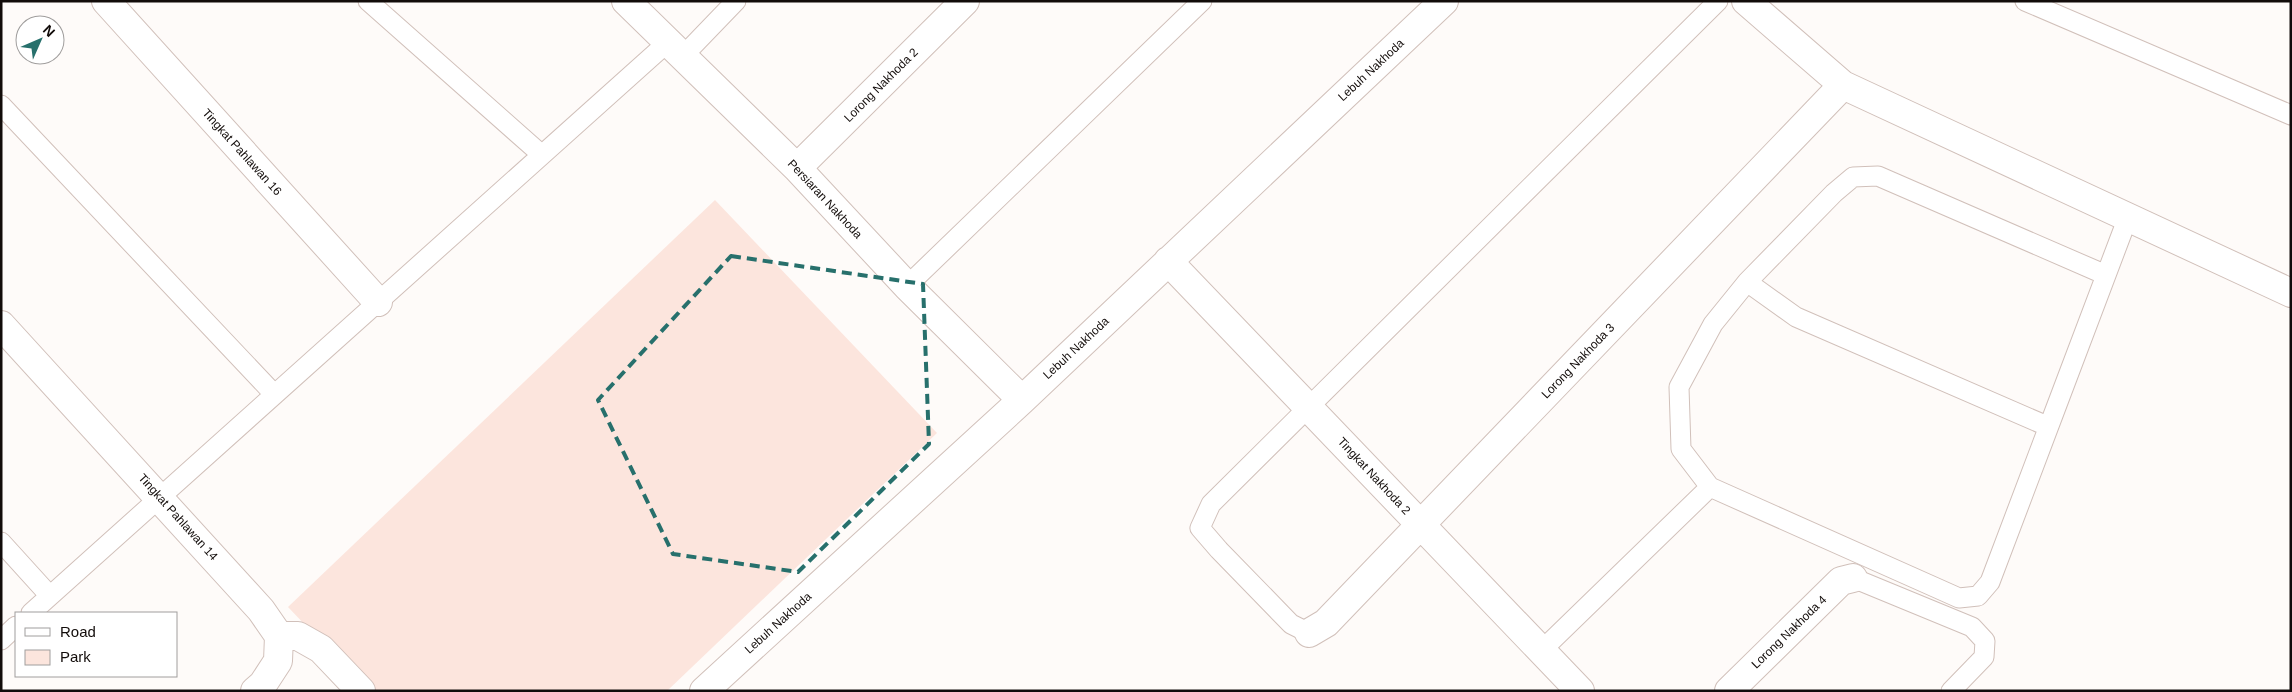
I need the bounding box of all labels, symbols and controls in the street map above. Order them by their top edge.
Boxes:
north arrow [15,15,65,65]
text: N [40,22,58,40]
street label: Lebuh Nakhoda [1335,36,1407,104]
street label: Lorong Nakhoda 2 [841,45,921,125]
street label: Tingkat Pahlawan 16 [199,106,285,198]
street label: Persiaran Nakhoda [785,157,865,242]
street label: Lebuh Nakhoda [1040,314,1112,382]
street label: Lorong Nakhoda 3 [1539,320,1618,401]
street label: Tingkat Nakhoda 2 [1335,435,1414,518]
street label: Tingkat Pahlawan 14 [135,471,221,563]
street label: Lebuh Nakhoda [742,589,814,657]
street label: Lorong Nakhoda 4 [1749,592,1830,671]
legend [15,612,178,677]
text: Road [60,623,96,640]
text: Park [60,648,91,665]

